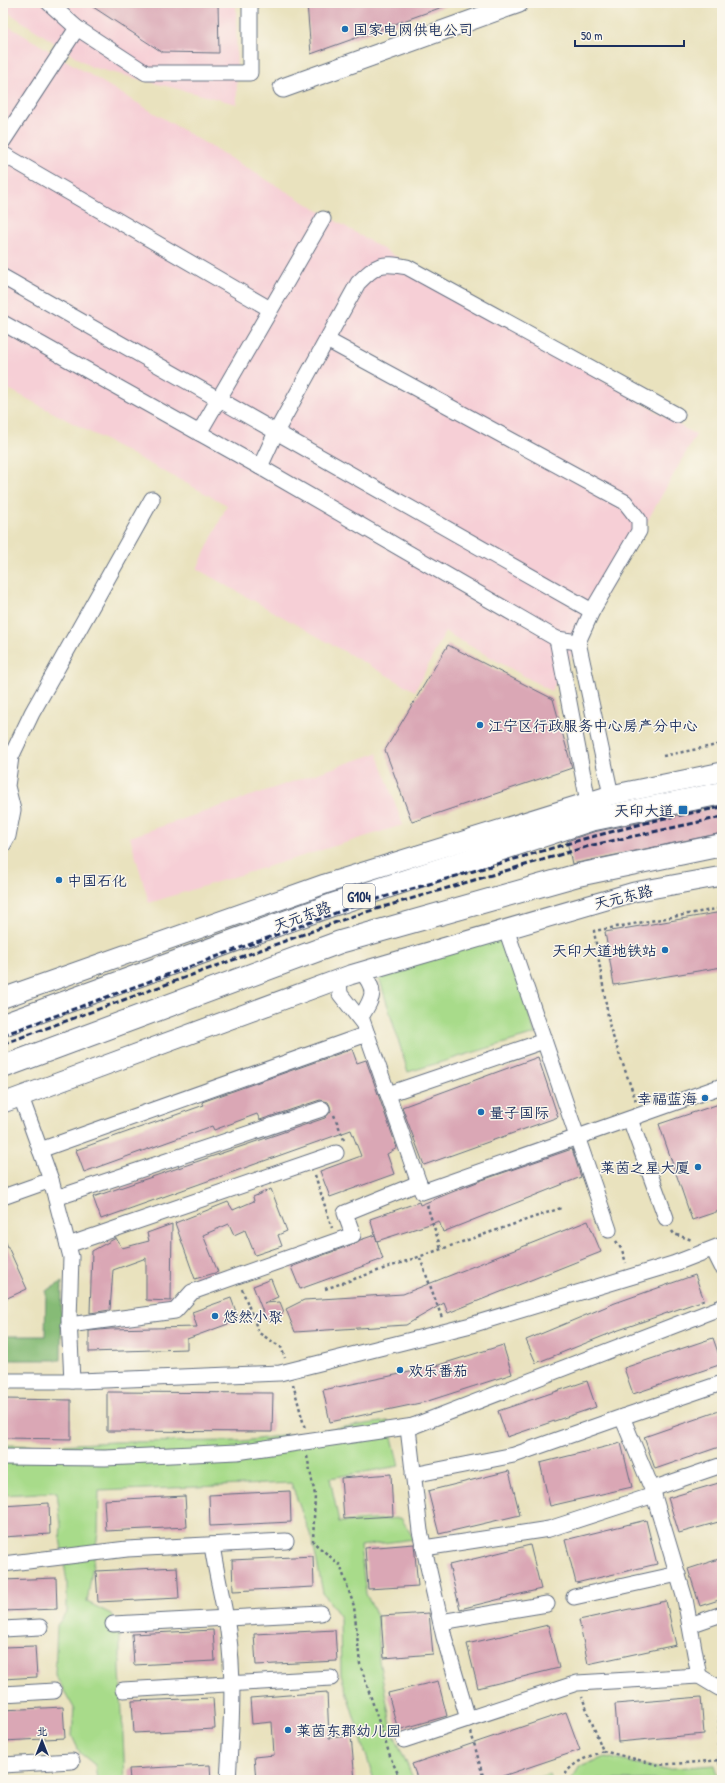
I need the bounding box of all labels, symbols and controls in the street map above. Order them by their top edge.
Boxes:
place label: 国家电网供电公司 [353,19,473,40]
scale bar [575,22,684,48]
marker: 国家电网供电公司 [340,24,350,34]
text: 50 m [581,27,602,44]
place label: 江宁区行政服务中心房产分中心 [488,715,698,736]
marker: 江宁区行政服务中心房产分中心 [475,720,485,730]
place label: 天印大道 [614,800,674,821]
marker: 天印大道 [677,804,689,816]
place label: 中国石化 [67,870,127,891]
marker: 中国石化 [54,875,64,885]
street label: 天元东路 [591,880,655,914]
road number: G104 [343,884,375,908]
street label: 天元东路 [270,896,334,936]
place label: 天印大道地铁站 [552,940,657,961]
marker: 天印大道地铁站 [660,945,670,955]
place label: 幸福蓝海 [637,1088,697,1109]
marker: 幸福蓝海 [700,1093,710,1103]
place label: 量子国际 [489,1102,549,1123]
marker: 量子国际 [476,1107,486,1117]
place label: 莱茵之星大厦 [600,1157,690,1178]
marker: 莱茵之星大厦 [693,1162,703,1172]
place label: 悠然小聚 [223,1306,283,1327]
marker: 悠然小聚 [210,1311,220,1321]
place label: 欢乐番茄 [408,1360,468,1381]
marker: 欢乐番茄 [395,1365,405,1375]
place label: 莱茵东郡幼儿园 [296,1720,401,1741]
north arrow [22,1721,62,1761]
text: 北 [37,1724,48,1738]
marker: 莱茵东郡幼儿园 [283,1725,293,1735]

